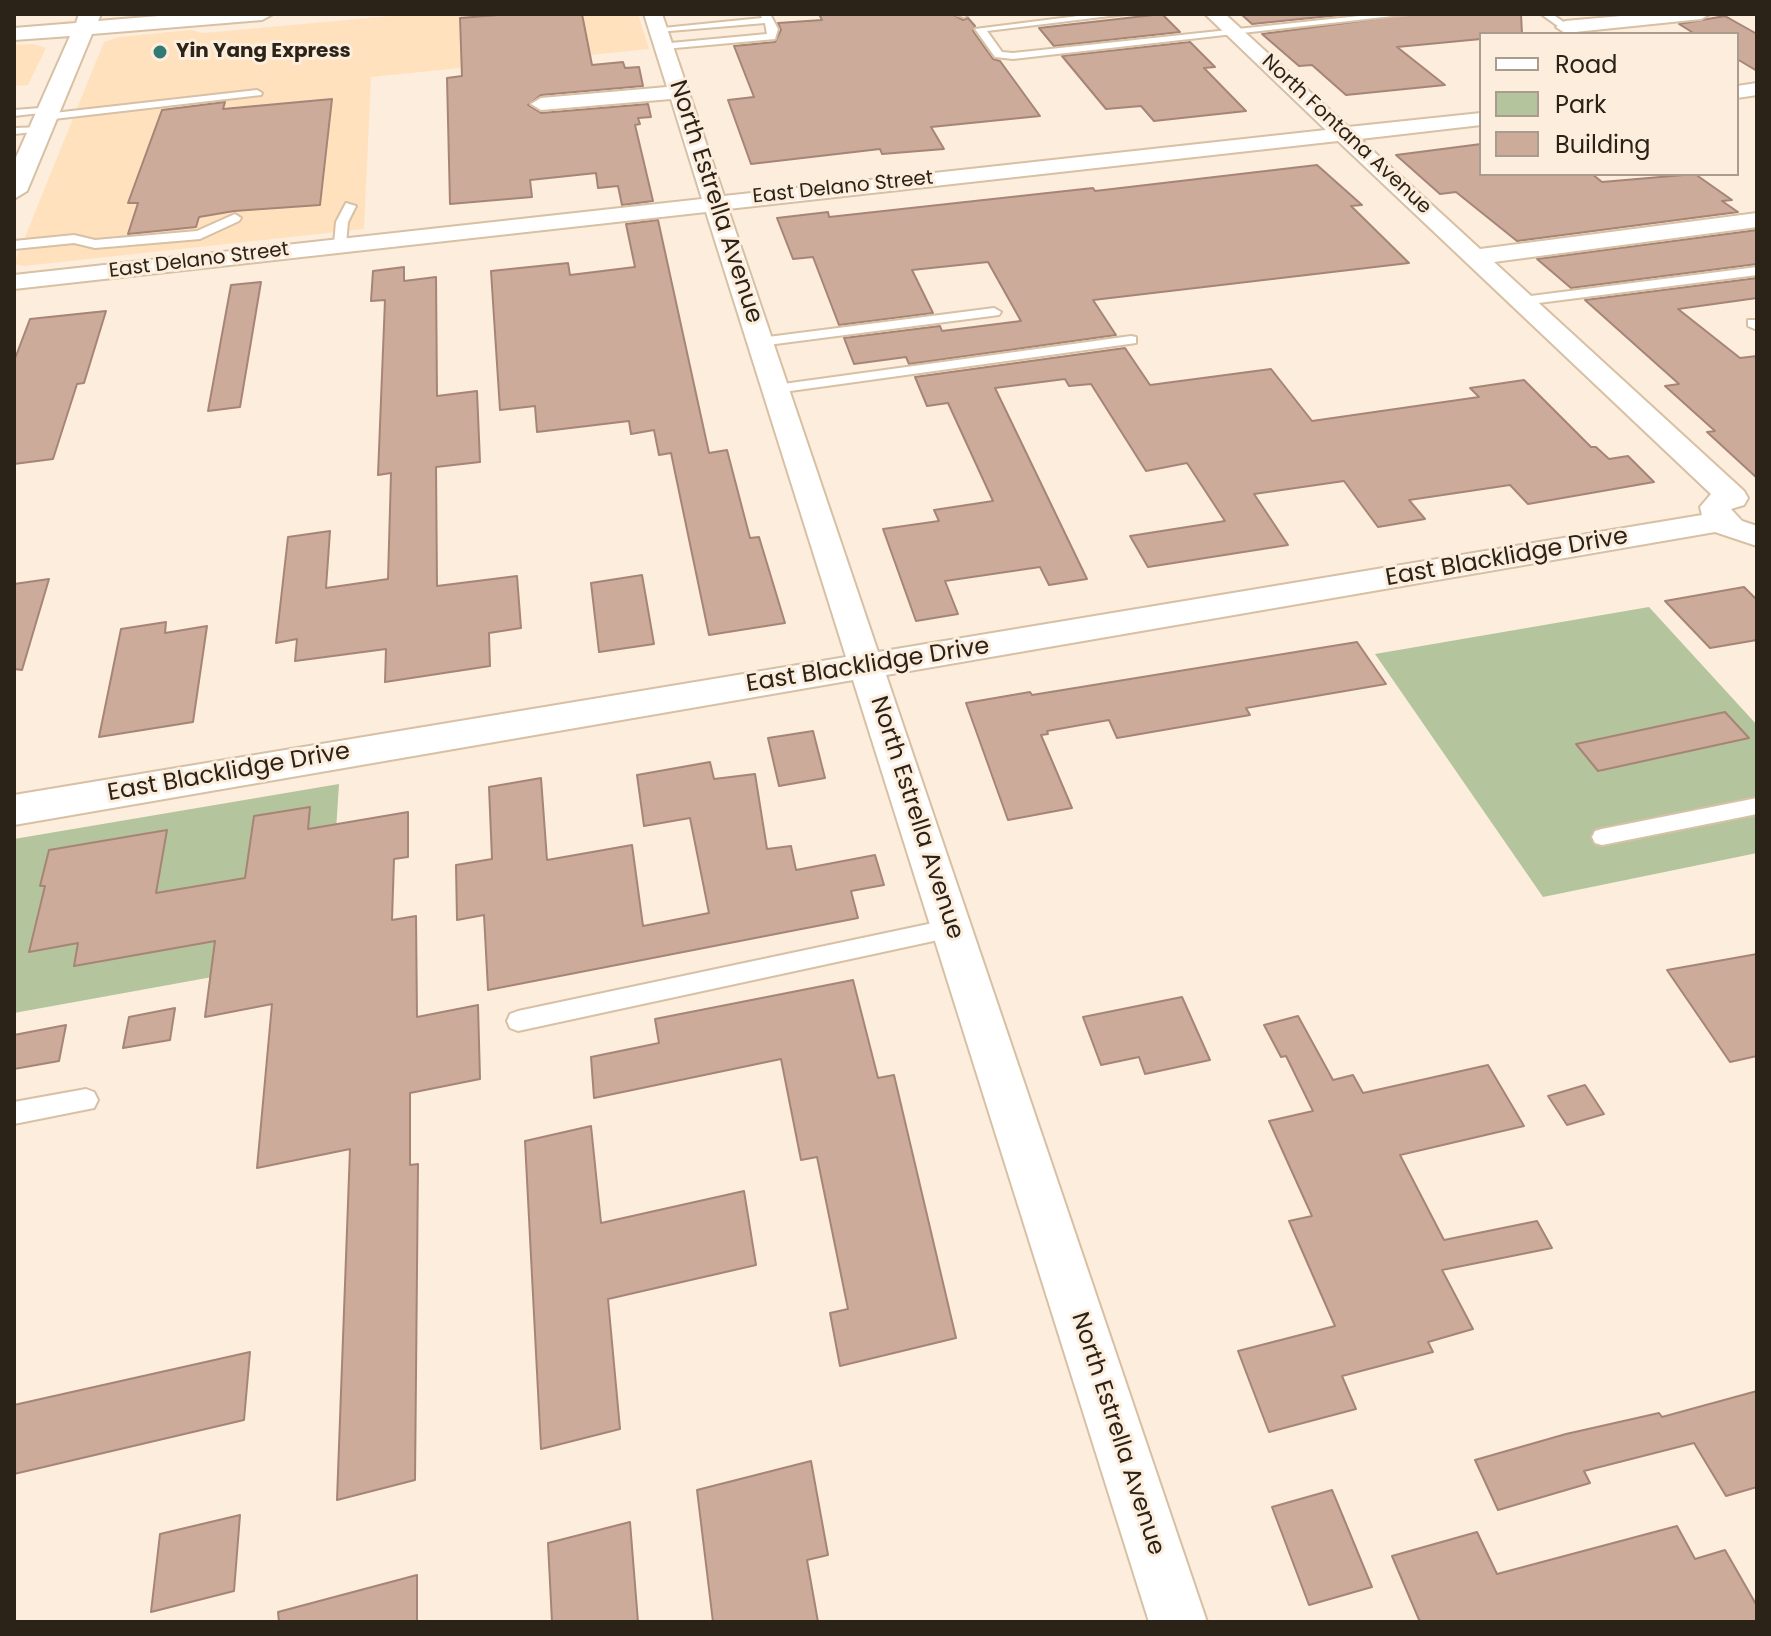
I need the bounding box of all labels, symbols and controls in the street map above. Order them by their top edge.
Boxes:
legend [1479,32,1739,176]
place label: Yin Yang Express [176,40,351,64]
marker: Yin Yang Express [151,43,169,61]
text: Road [1555,48,1617,81]
street label: North Fontana Avenue [1256,50,1436,220]
street label: North Estrella Avenue [662,77,768,327]
text: Park [1555,88,1606,121]
text: Building [1555,128,1651,161]
street label: East Delano Street [752,167,934,209]
street label: East Delano Street [108,238,290,284]
street label: East Blacklidge Drive [1384,522,1630,594]
street label: East Blacklidge Drive [744,633,992,699]
street label: North Estrella Avenue [863,693,969,943]
street label: East Blacklidge Drive [106,737,352,809]
street label: North Estrella Avenue [1064,1309,1170,1559]

